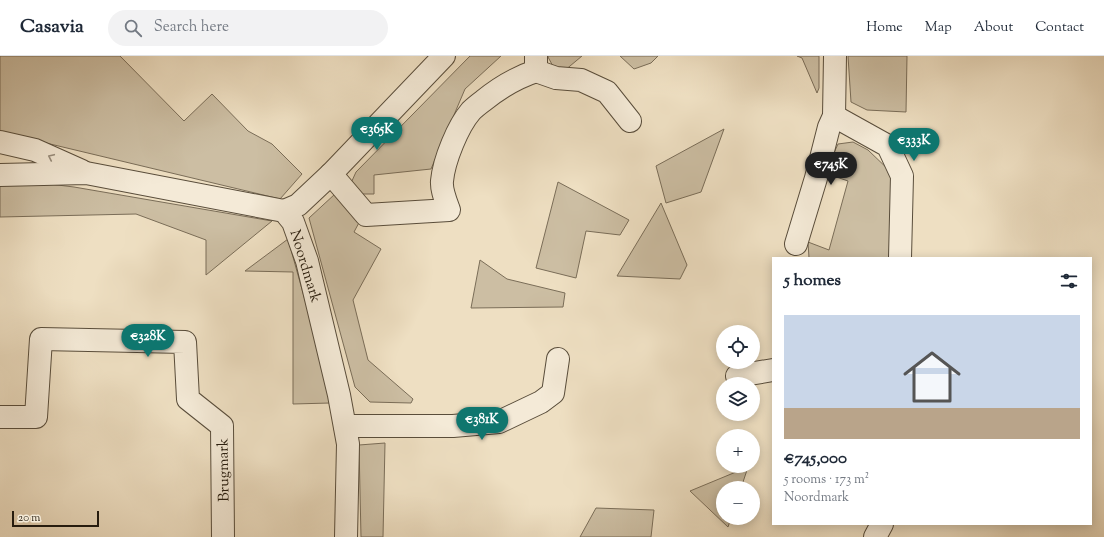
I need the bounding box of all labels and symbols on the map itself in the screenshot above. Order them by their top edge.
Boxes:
pin: €365K [349,117,405,151]
pin: €333K [886,128,942,162]
pin: €745K [803,152,859,186]
one-way arrow [48,154,55,162]
street label: Noordmark [284,227,326,305]
pin: €328K [120,324,176,358]
pin: €381K [454,407,510,441]
street label: Brugmark [213,438,236,502]
scale bar [12,509,99,528]

